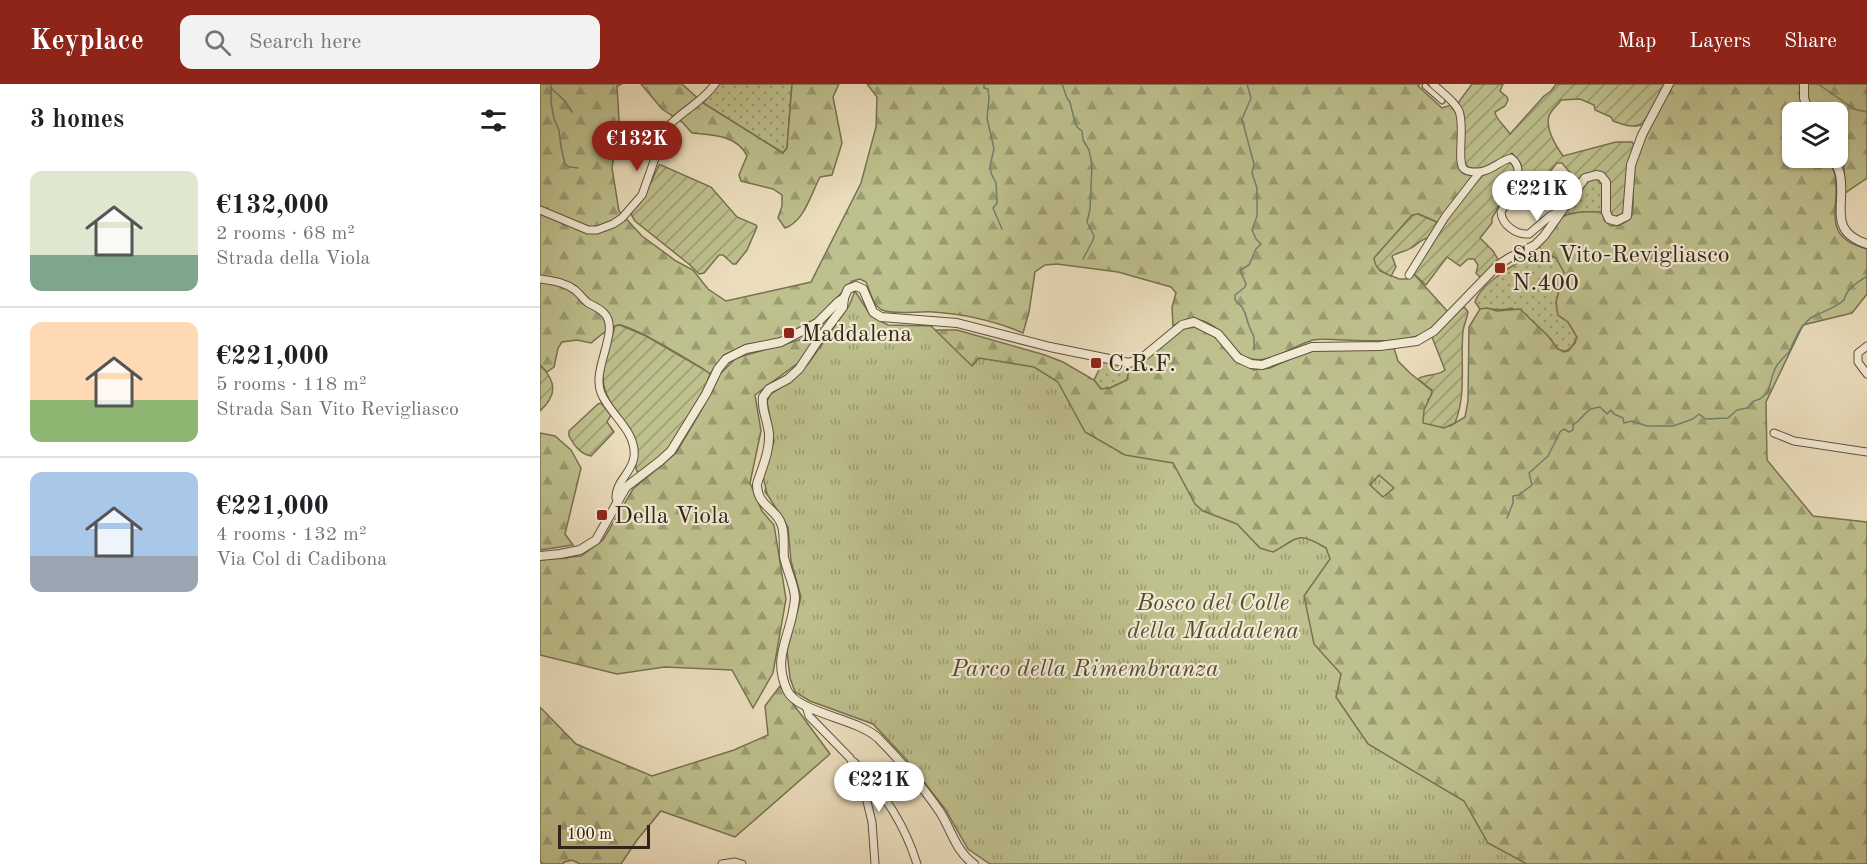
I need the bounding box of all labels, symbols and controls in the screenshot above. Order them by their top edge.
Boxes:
search box [180,15,600,69]
icon: search [201,26,234,59]
text: Keyplace [30,28,144,56]
text: Search here [249,31,361,53]
text: Map [1617,31,1656,52]
text: Layers [1689,31,1751,52]
text: Share [1784,31,1837,52]
map controls [1782,102,1848,168]
button: layers [1782,102,1848,168]
icon: filters [477,104,510,137]
text: 3 homes [30,107,124,133]
pin: €132K [595,121,679,172]
text: €132K [606,130,668,150]
pin: €221K [1495,171,1579,222]
text: €221K [1506,180,1568,200]
text: €132,000 [216,193,329,219]
icon: home [78,195,150,267]
text: 2 rooms · 68 m² [216,224,355,244]
place label: San Vito-Revigliasco N.400 [1512,244,1730,296]
text: Strada della Viola [216,249,370,269]
marker: San Vito-Revigliasco N.400 [1493,261,1507,275]
place label: Maddalena [801,323,912,347]
marker: Maddalena [782,326,796,340]
text: €221,000 [216,344,329,370]
icon: home [78,346,150,418]
place label: C.R.F. [1108,353,1176,377]
marker: C.R.F. [1089,356,1103,370]
text: 5 rooms · 118 m² [216,375,366,395]
text: Strada San Vito Revigliasco [216,400,459,420]
text: €221,000 [216,494,329,520]
icon: home [78,496,150,568]
place label: Della Viola [614,505,730,529]
marker: Della Viola [595,508,609,522]
text: 4 rooms · 132 m² [216,525,366,545]
text: Via Col di Cadibona [216,550,387,570]
park label: Bosco del Colle della Maddalena [1127,592,1299,644]
park label: Parco della Rimembranza [950,658,1219,682]
pin: €221K [837,762,921,813]
text: €221K [848,771,910,791]
scale bar [558,822,650,850]
text: 100 m [567,827,612,843]

